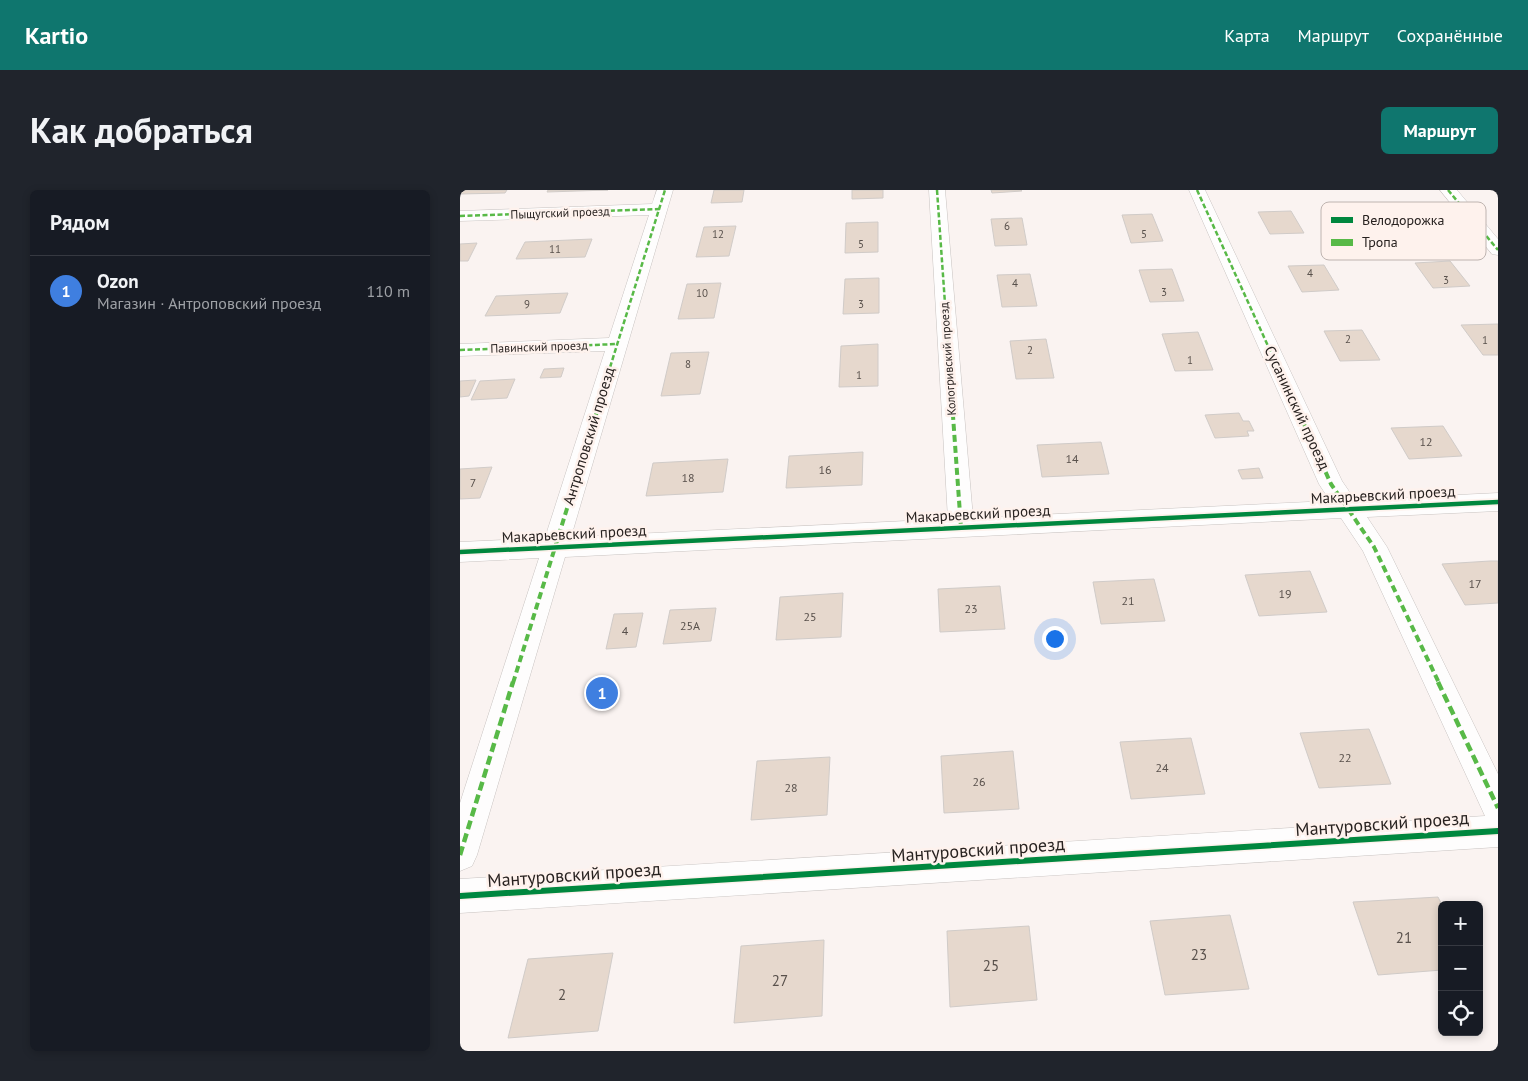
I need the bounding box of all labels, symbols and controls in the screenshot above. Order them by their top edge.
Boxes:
text: Kartio [25,20,88,51]
text: Карта [1224,24,1270,47]
text: Маршрут [1298,24,1369,47]
text: Сохранённые [1397,24,1503,47]
text: Как добраться [30,107,253,153]
button: Маршрут [1381,107,1498,154]
legend [1321,202,1486,260]
street label: Пыщугский проезд [510,203,610,222]
text: Рядом [50,209,109,236]
text: Велодорожка [1362,211,1444,229]
house number: 6 [1004,219,1010,233]
house number: 12 [712,227,724,241]
house number: 5 [1141,227,1147,241]
text: Тропа [1362,233,1398,251]
house number: 5 [858,237,864,251]
house number: 11 [549,242,561,256]
house number: 4 [1307,266,1313,280]
text: Ozon [97,269,139,293]
house number: 3 [1443,273,1449,287]
house number: 4 [1012,276,1018,290]
text: 1 [61,281,71,301]
text: 110 m [367,281,410,301]
house number: 3 [1161,285,1167,299]
house number: 10 [696,286,708,300]
text: Магазин · Антроповский проезд [97,293,321,313]
house number: 9 [524,297,530,311]
house number: 3 [858,297,864,311]
street label: Кологривский проезд [936,301,959,416]
house number: 2 [1345,332,1351,346]
house number: 1 [1482,333,1488,347]
street label: Павинский проезд [490,337,589,356]
house number: 2 [1027,343,1033,357]
street label: Сусанинский проезд [1260,343,1335,473]
house number: 1 [1187,353,1193,367]
house number: 8 [685,357,691,371]
street label: Антроповский проезд [558,365,619,507]
house number: 1 [856,368,862,382]
house number: 12 [1419,434,1433,449]
house number: 14 [1065,451,1079,466]
house number: 16 [818,462,832,477]
house number: 18 [681,470,695,485]
house number: 7 [470,475,476,490]
street label: Макарьевский проезд [1310,481,1456,508]
street label: Макарьевский проезд [905,500,1051,527]
street label: Макарьевский проезд [501,520,647,547]
house number: 17 [1468,576,1482,591]
house number: 19 [1278,586,1292,601]
house number: 21 [1121,593,1135,608]
house number: 23 [964,601,978,616]
house number: 25 [803,609,817,624]
house number: 25А [680,618,700,633]
house number: 4 [622,623,629,638]
your location [1042,626,1068,652]
pin: 1 [586,674,618,712]
house number: 22 [1338,750,1352,765]
house number: 24 [1155,760,1169,775]
house number: 26 [972,774,986,789]
house number: 28 [784,780,798,795]
street label: Мантуровский проезд [1294,806,1470,841]
street label: Мантуровский проезд [890,832,1066,867]
street label: Мантуровский проезд [486,857,662,892]
map controls [1438,901,1483,1036]
button: + [1438,901,1483,946]
house number: 21 [1396,928,1412,947]
house number: 23 [1191,945,1207,964]
button: − [1438,946,1483,991]
house number: 25 [983,956,999,975]
house number: 27 [772,971,788,990]
house number: 2 [558,985,566,1004]
button: locate [1438,991,1483,1036]

